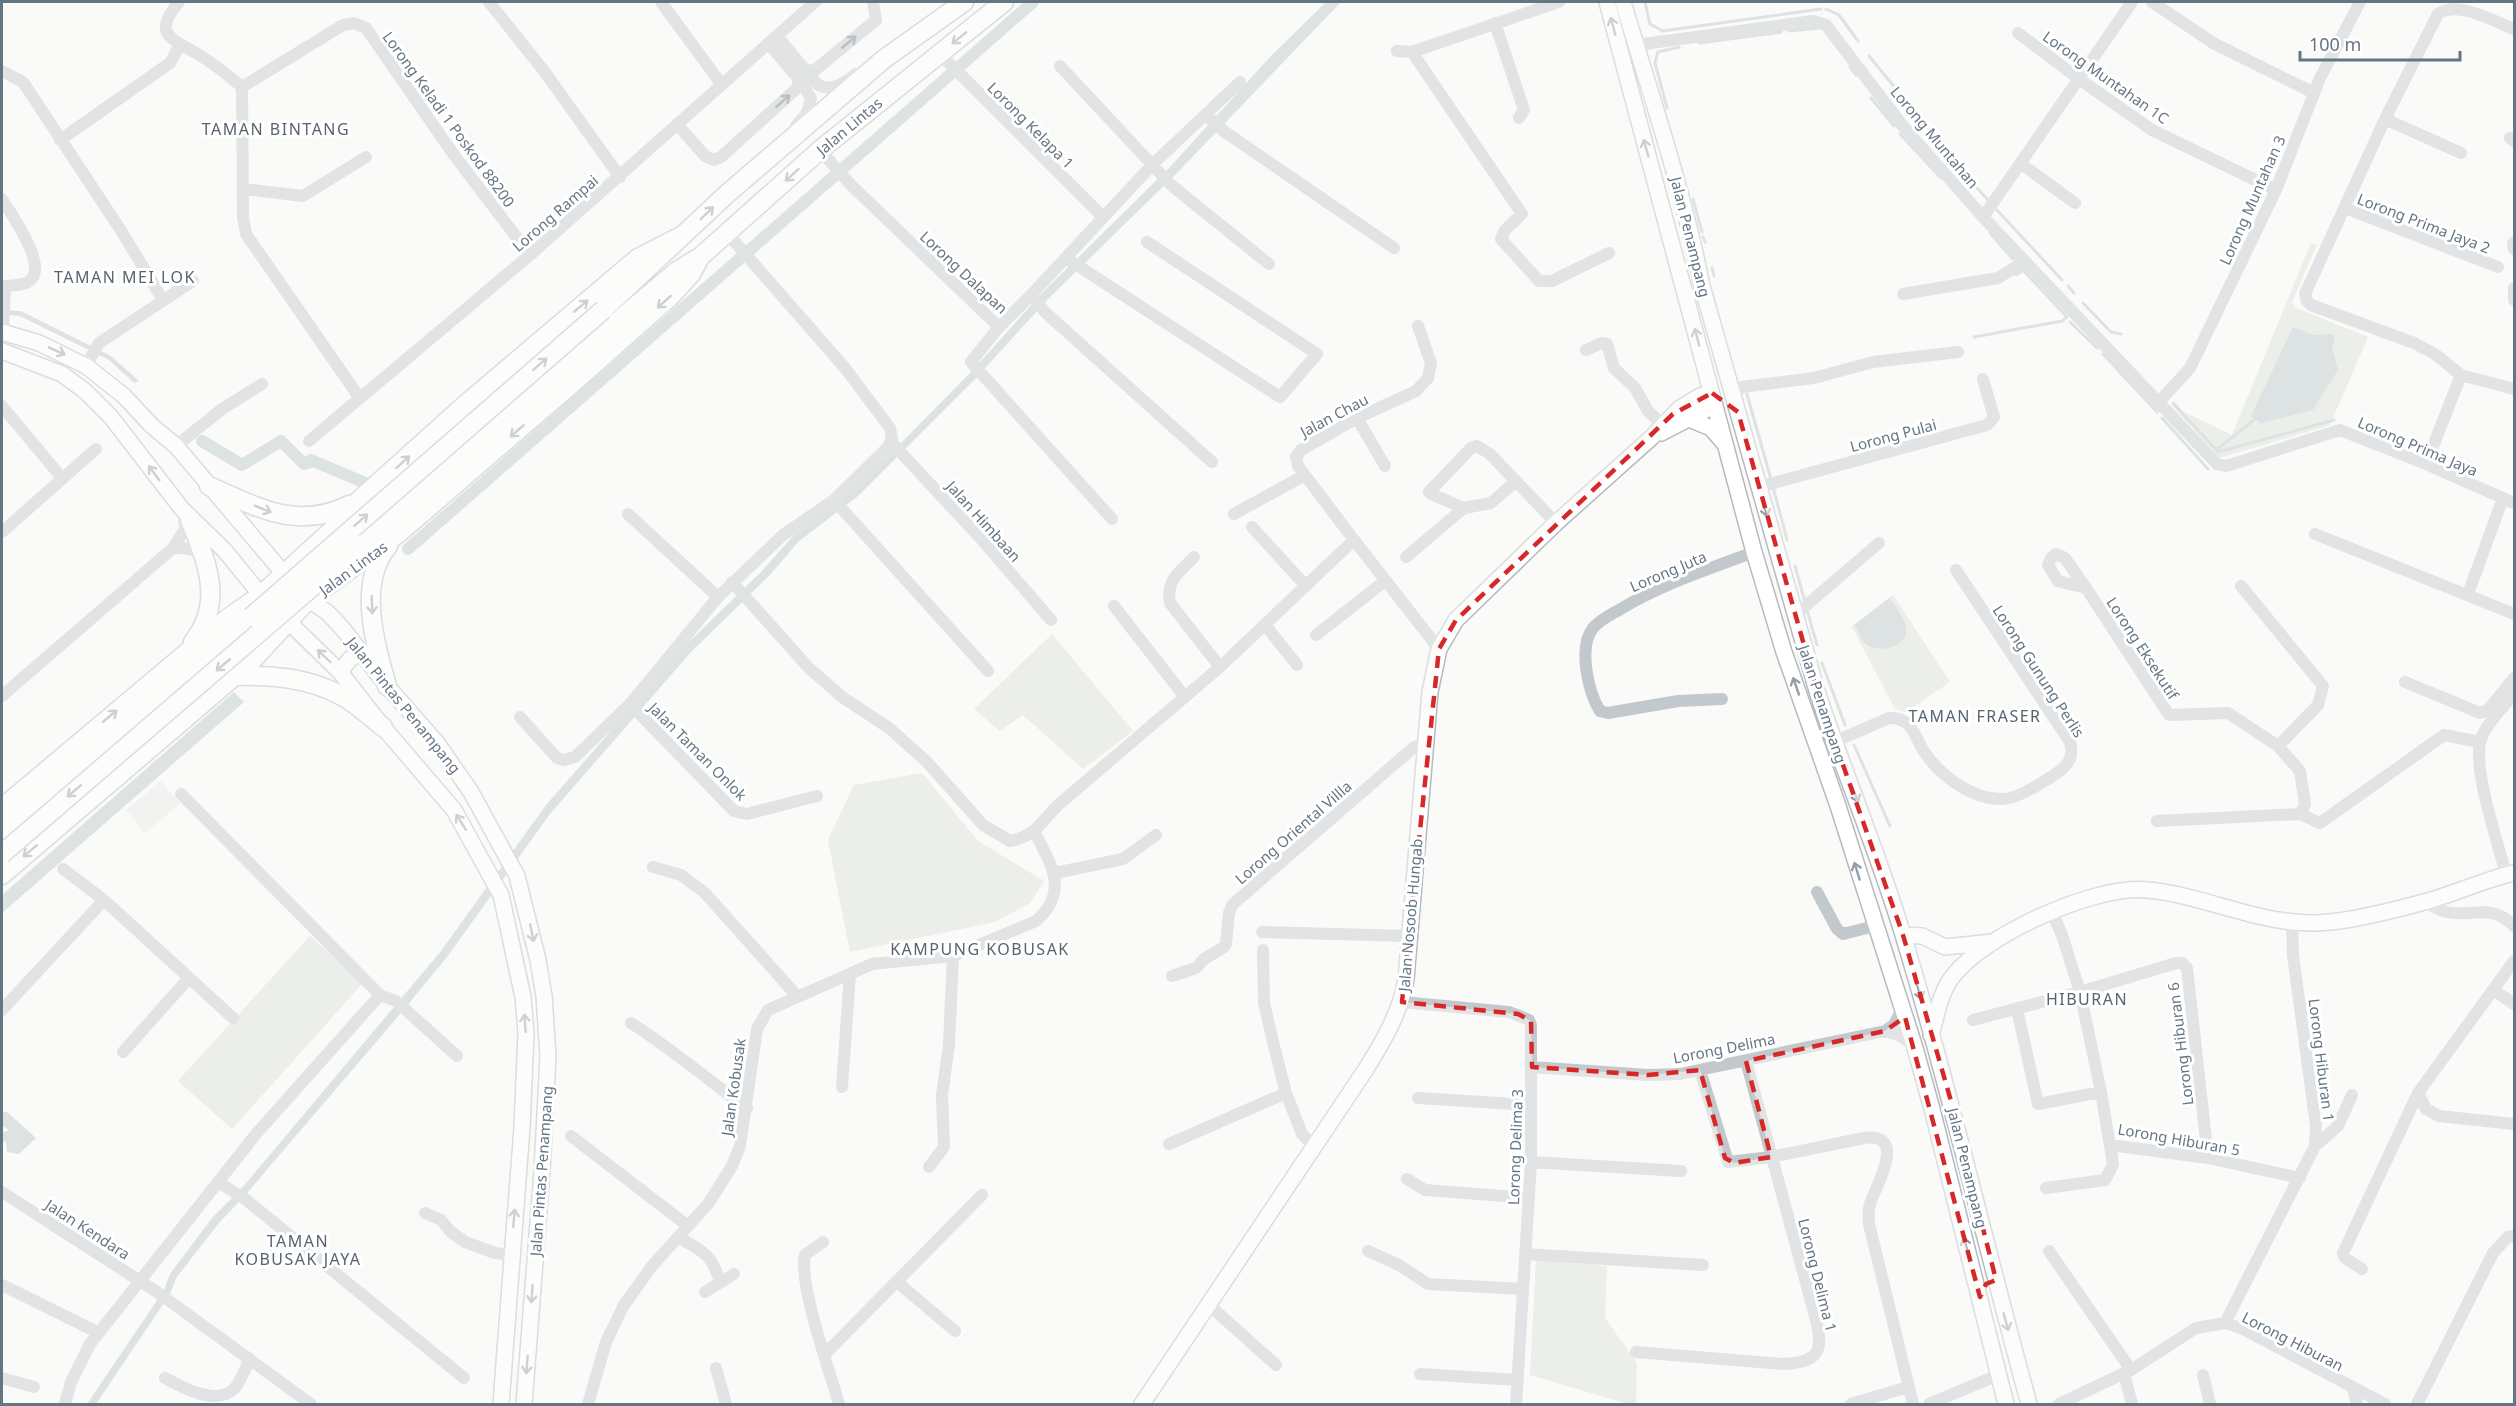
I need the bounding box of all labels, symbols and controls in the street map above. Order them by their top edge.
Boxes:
one-way arrow [1607,17,1619,36]
scale bar [2300,24,2460,62]
street label: Lorong Muntahan 1C [2039,26,2173,128]
street label: Lorong Keladi 1 Poskod 88200 [379,27,519,211]
one-way arrow [952,31,967,45]
text: 100 m [2309,32,2361,56]
one-way arrow [841,36,857,49]
street label: Lorong Kelapa 1 [983,77,1079,173]
street label: Lorong Muntahan [1886,82,1984,192]
street label: Jalan Lintas [810,93,886,161]
one-way arrow [775,94,790,108]
district label: TAMAN BINTANG [202,118,350,140]
street label: Lorong Muntahan 3 [2214,132,2290,268]
one-way arrow [1639,139,1651,158]
one-way arrow [785,168,800,182]
street label: Lorong Rampai [508,170,602,256]
street label: Jalan Penampang [1666,173,1716,299]
street label: Lorong Prima Jaya 2 [2355,188,2493,258]
one-way arrow [700,206,715,221]
street label: Lorong Dalapan [916,226,1012,318]
district label: TAMAN MEI LOK [54,266,196,288]
one-way arrow [657,295,672,309]
one-way arrow [573,299,588,313]
one-way arrow [1690,327,1702,346]
one-way arrow [47,346,65,357]
one-way arrow [532,357,547,371]
street label: Jalan Chau [1295,389,1372,442]
street label: Lorong Prima Jaya [2355,412,2481,480]
street label: Lorong Pulai [1848,414,1938,456]
one-way arrow [510,424,525,438]
one-way arrow [395,455,410,469]
one-way arrow [148,465,161,481]
street label: Jalan Himbaan [941,475,1026,566]
one-way arrow [1760,499,1772,518]
one-way arrow [253,504,271,515]
one-way arrow [353,513,369,526]
street label: Jalan Lintas [313,536,391,601]
street label: Lorong Juta [1627,546,1709,596]
street label: Lorong Eksekutif [2102,593,2184,704]
one-way arrow [366,594,378,614]
street label: Lorong Gunung Perlis [1989,601,2089,741]
street label: Jalan Pintas Penampang [341,631,465,778]
street label: Jalan Penampang [1794,640,1852,766]
one-way arrow [316,649,331,664]
one-way arrow [216,658,231,672]
one-way arrow [1789,677,1800,695]
street label: Jalan Taman Onlok [643,696,751,804]
district label: TAMAN FRASER [1908,705,2042,727]
one-way arrow [102,710,118,723]
street label: Lorong Oriental Villla [1230,776,1356,888]
one-way arrow [67,784,82,798]
one-way arrow [1850,785,1861,803]
one-way arrow [455,814,467,831]
street label: Jalan Nosoob Hungab [1393,838,1427,994]
one-way arrow [22,845,38,858]
one-way arrow [1851,862,1862,881]
one-way arrow [526,923,538,942]
district label: KAMPUNG KOBUSAK [890,938,1070,960]
one-way arrow [1914,981,1925,1000]
street label: Lorong Hiburan 6 [2163,981,2197,1107]
district label: HIBURAN [2046,988,2128,1010]
street label: Lorong Hiburan 1 [2305,997,2339,1123]
one-way arrow [520,1014,531,1034]
street label: Lorong Delima [1671,1028,1777,1068]
street label: Jalan Kobusak [716,1037,750,1139]
street label: Jalan Pintas Penampang [525,1085,557,1259]
street label: Lorong Delima 3 [1503,1088,1527,1206]
street label: Jalan Penampang [1943,1104,1993,1230]
street label: Lorong Hiburan 5 [2116,1118,2242,1160]
street label: Jalan Kendara [40,1193,134,1264]
one-way arrow [509,1208,520,1228]
street label: Lorong Delima 1 [1794,1216,1842,1334]
district label: TAMAN KOBUSAK JAYA [234,1230,362,1270]
one-way arrow [1960,1237,1972,1256]
one-way arrow [527,1283,538,1303]
street label: Lorong Hiburan [2239,1307,2347,1375]
one-way arrow [2001,1312,2012,1331]
one-way arrow [521,1355,532,1375]

